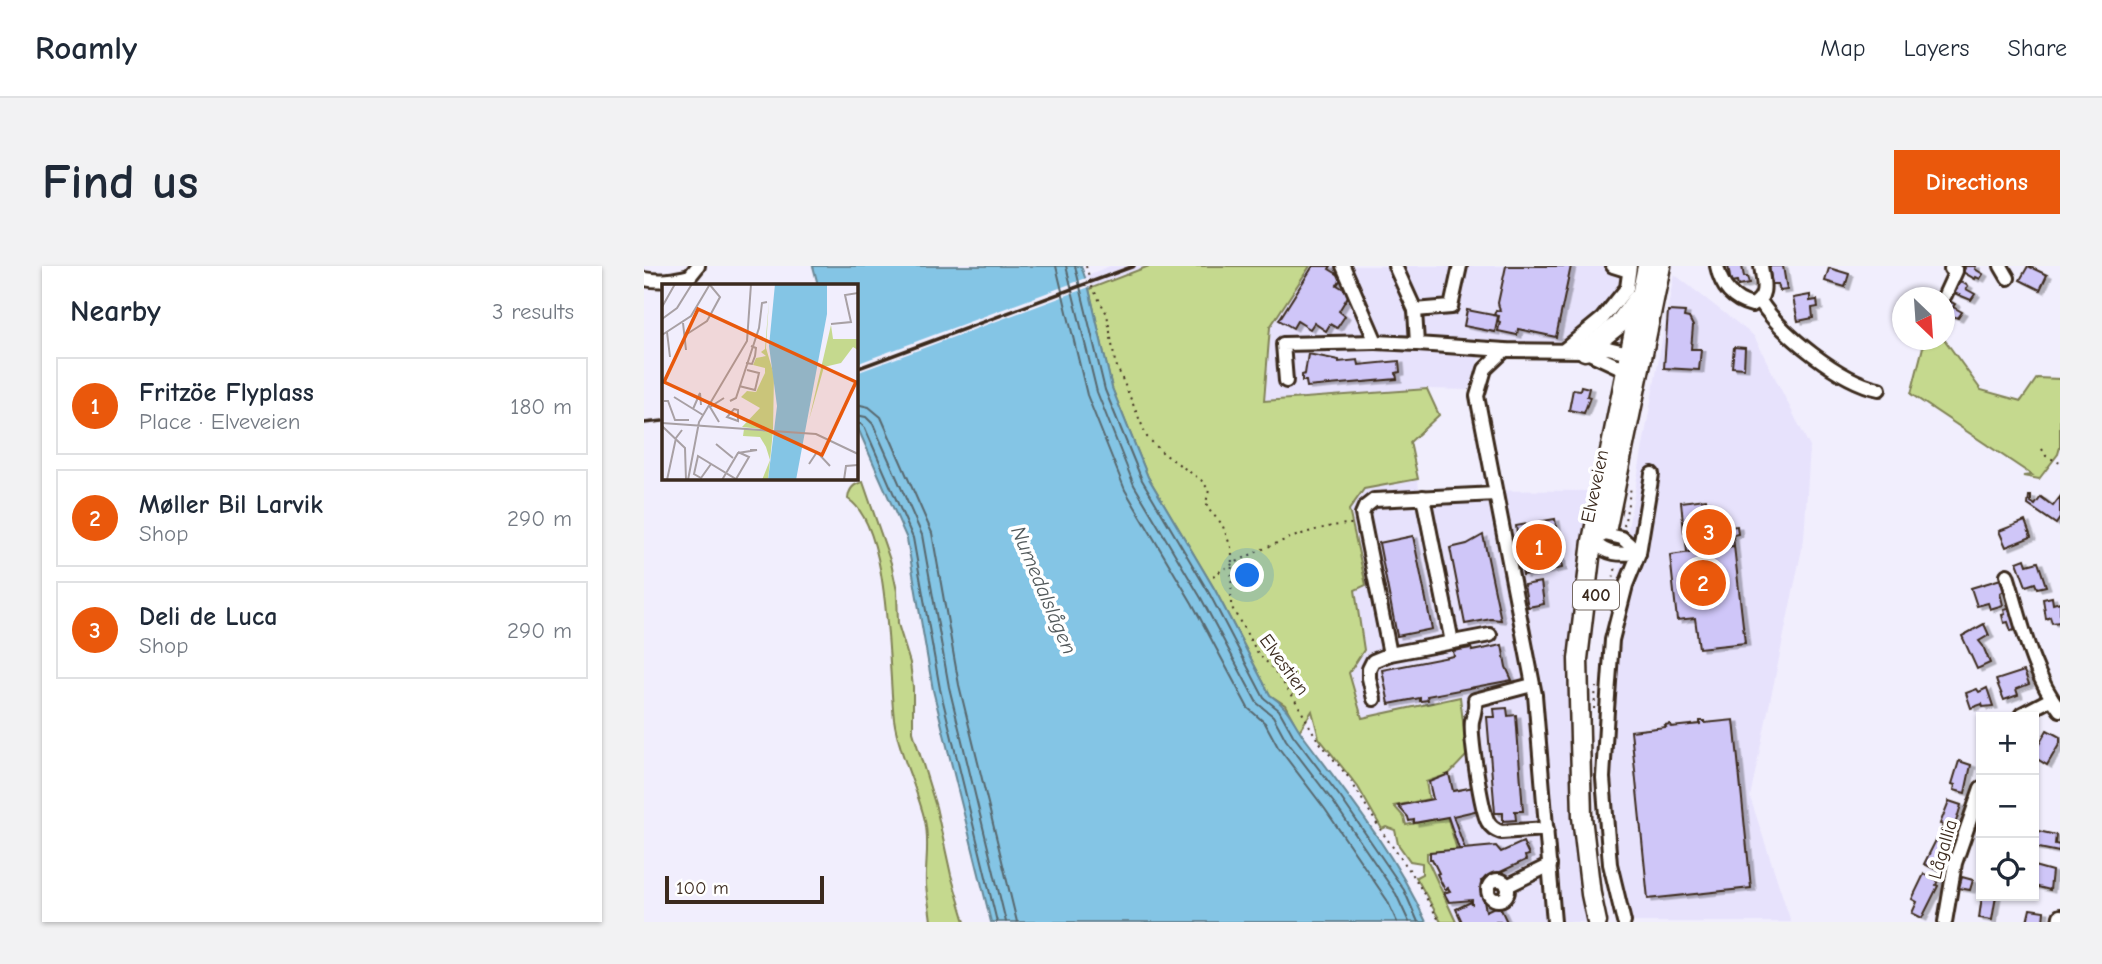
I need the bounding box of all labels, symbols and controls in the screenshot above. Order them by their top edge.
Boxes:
text: Roamly [35,29,137,67]
text: Map [1820,34,1866,62]
text: Layers [1904,34,1969,62]
text: Share [2007,34,2067,62]
button: Directions [1894,150,2060,214]
text: Find us [42,154,198,210]
inset map [662,284,858,480]
north arrow [1892,287,1955,350]
text: Nearby [70,294,161,329]
text: 3 results [492,298,574,325]
text: Fritzöe Flyplass [139,378,314,408]
text: 1 [90,393,100,420]
text: 180 m [510,393,572,420]
text: Place · Elveveien [139,408,301,435]
street label: Elveveien [1577,448,1613,525]
text: Møller Bil Larvik [139,490,323,520]
text: 2 [89,505,101,532]
text: 290 m [507,505,572,532]
pin: 3 [1686,506,1732,558]
text: Shop [139,520,188,547]
pin: 1 [1516,521,1562,573]
water label: Numedalslågen [1006,522,1082,658]
pin: 2 [1680,557,1726,609]
your location [1230,558,1264,592]
road number: 400 [1573,580,1619,610]
text: Deli de Luca [139,602,278,632]
text: 3 [89,617,101,644]
text: 290 m [507,617,572,644]
street label: Elvestien [1255,630,1314,700]
text: Shop [139,632,188,659]
map controls [1976,712,2039,901]
button: + [1976,712,2039,775]
button: − [1976,775,2039,838]
street label: Lågallia [1924,817,1962,882]
button: locate [1976,838,2039,901]
scale bar [665,873,824,905]
text: 100 m [676,877,729,899]

